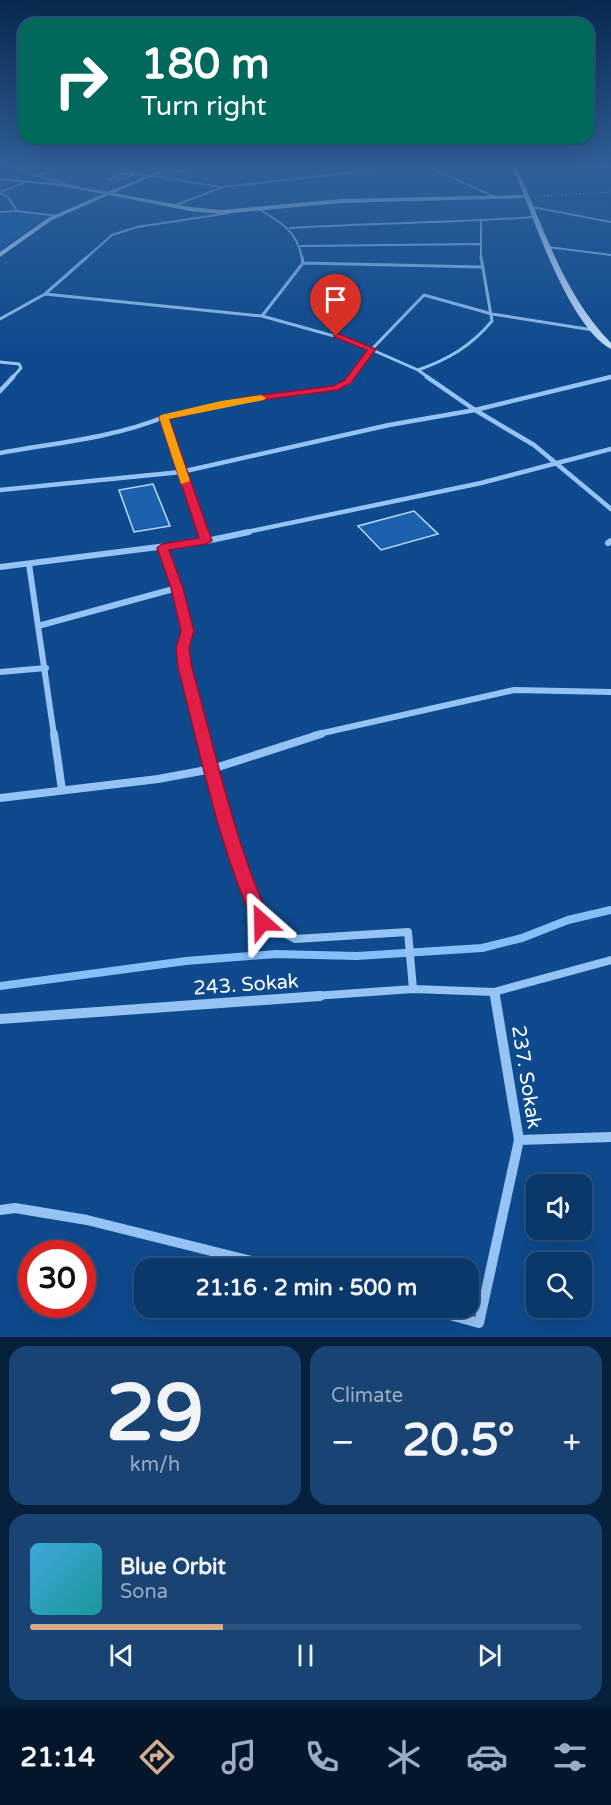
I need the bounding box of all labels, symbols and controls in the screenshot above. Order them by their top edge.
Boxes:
text: 180 m [141,39,270,90]
icon: right [42,42,120,120]
text: Turn right [141,90,267,123]
pin [310,274,361,336]
icon: arrive [319,283,352,316]
position arrow [230,890,294,954]
street label: 243. Sokak [193,969,300,1001]
street label: 237. Sokak [506,1024,546,1131]
map controls [526,1174,592,1318]
button: sound [526,1174,592,1240]
speed limit sign: 30 [18,1240,96,1318]
button: search [526,1252,592,1318]
text: 21:16 · 2 min · 500 m [196,1275,417,1301]
text: 29 [106,1367,204,1461]
text: Climate [331,1384,403,1408]
text: 20.5° [402,1414,515,1468]
text: − [331,1423,355,1462]
text: + [562,1423,581,1462]
text: km/h [130,1453,180,1477]
text: Blue Orbit [120,1554,226,1580]
text: Sona [120,1580,168,1604]
icon: previous [105,1639,138,1672]
icon: pause [289,1639,322,1672]
icon: next [473,1639,506,1672]
icon: directions [136,1736,178,1778]
icon: music [218,1736,260,1778]
icon: phone [301,1736,343,1778]
icon: climate [383,1736,425,1778]
icon: car [466,1736,508,1778]
icon: filters [549,1736,591,1778]
text: 21:14 [20,1741,95,1774]

